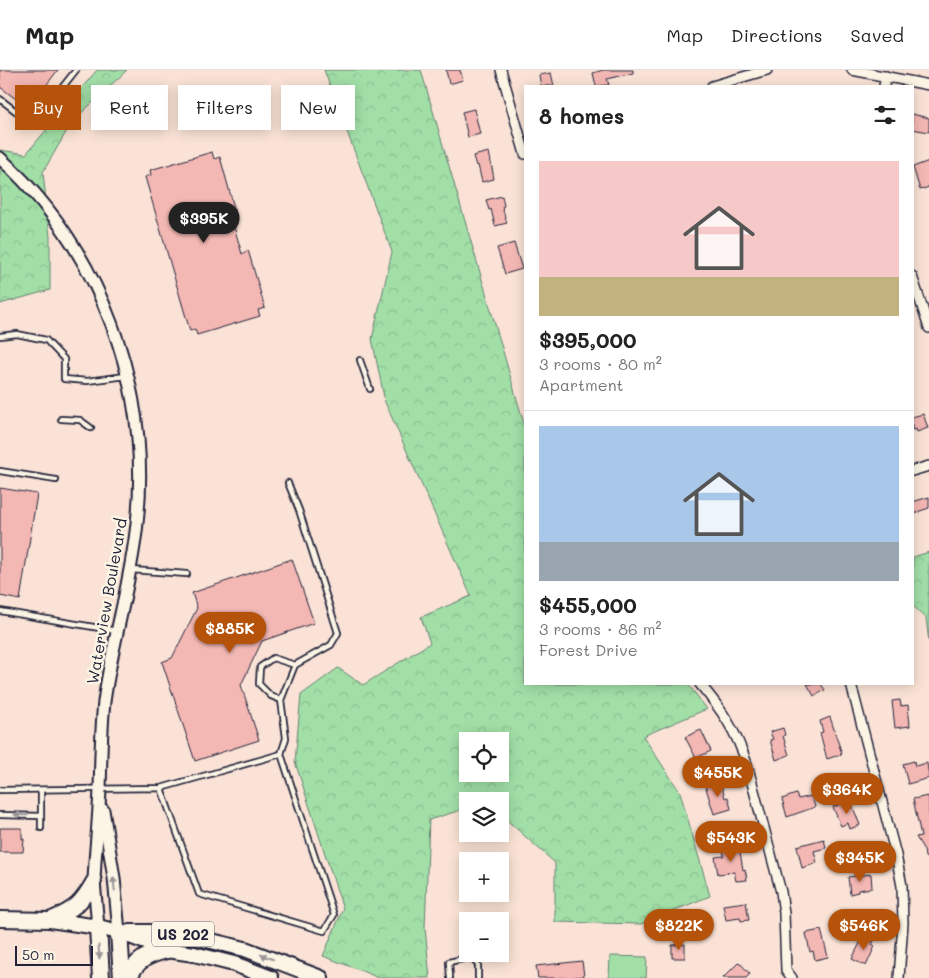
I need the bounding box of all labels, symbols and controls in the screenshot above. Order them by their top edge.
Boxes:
text: Map [25,19,74,50]
text: Map [666,23,703,47]
text: Directions [731,23,823,47]
text: Saved [851,23,904,47]
chip: Buy [15,85,81,130]
chip: Rent [91,85,168,130]
chip: Filters [178,85,271,130]
chip: New [281,85,355,130]
icon: filters [871,101,899,129]
text: 8 homes [539,102,624,129]
icon: home [674,193,764,283]
pin: $395K [169,202,239,244]
text: $395K [180,207,228,228]
text: $395,000 [539,326,636,353]
text: 3 rooms · 80 m² [539,353,662,374]
text: Apartment [539,374,624,395]
icon: home [674,459,764,549]
street label: Waterview Boulevard [81,516,131,686]
text: $455,000 [539,591,637,618]
pin: $885K [195,612,265,654]
text: $885K [205,617,255,638]
text: 3 rooms · 86 m² [539,618,662,639]
text: Forest Drive [539,639,638,660]
map controls [459,732,509,962]
button: locate [459,732,509,782]
pin: $455K [683,756,753,798]
text: $455K [693,761,743,782]
pin: $364K [812,772,882,815]
text: $364K [822,778,872,799]
button: layers [459,792,509,842]
one-way arrow [12,811,28,819]
pin: $543K [696,820,766,863]
text: $543K [706,826,756,847]
pin: $345K [825,840,895,883]
text: $345K [835,846,885,867]
button: + [459,852,509,902]
one-way arrow [110,876,118,892]
pin: $822K [644,908,714,951]
pin: $546K [829,908,899,951]
button: − [459,912,509,962]
text: $822K [655,914,703,935]
text: $546K [839,914,889,935]
road number: US 202 [152,922,214,946]
scale bar [15,943,92,966]
text: 50 m [22,945,54,964]
one-way arrow [96,945,104,961]
one-way arrow [259,953,274,961]

